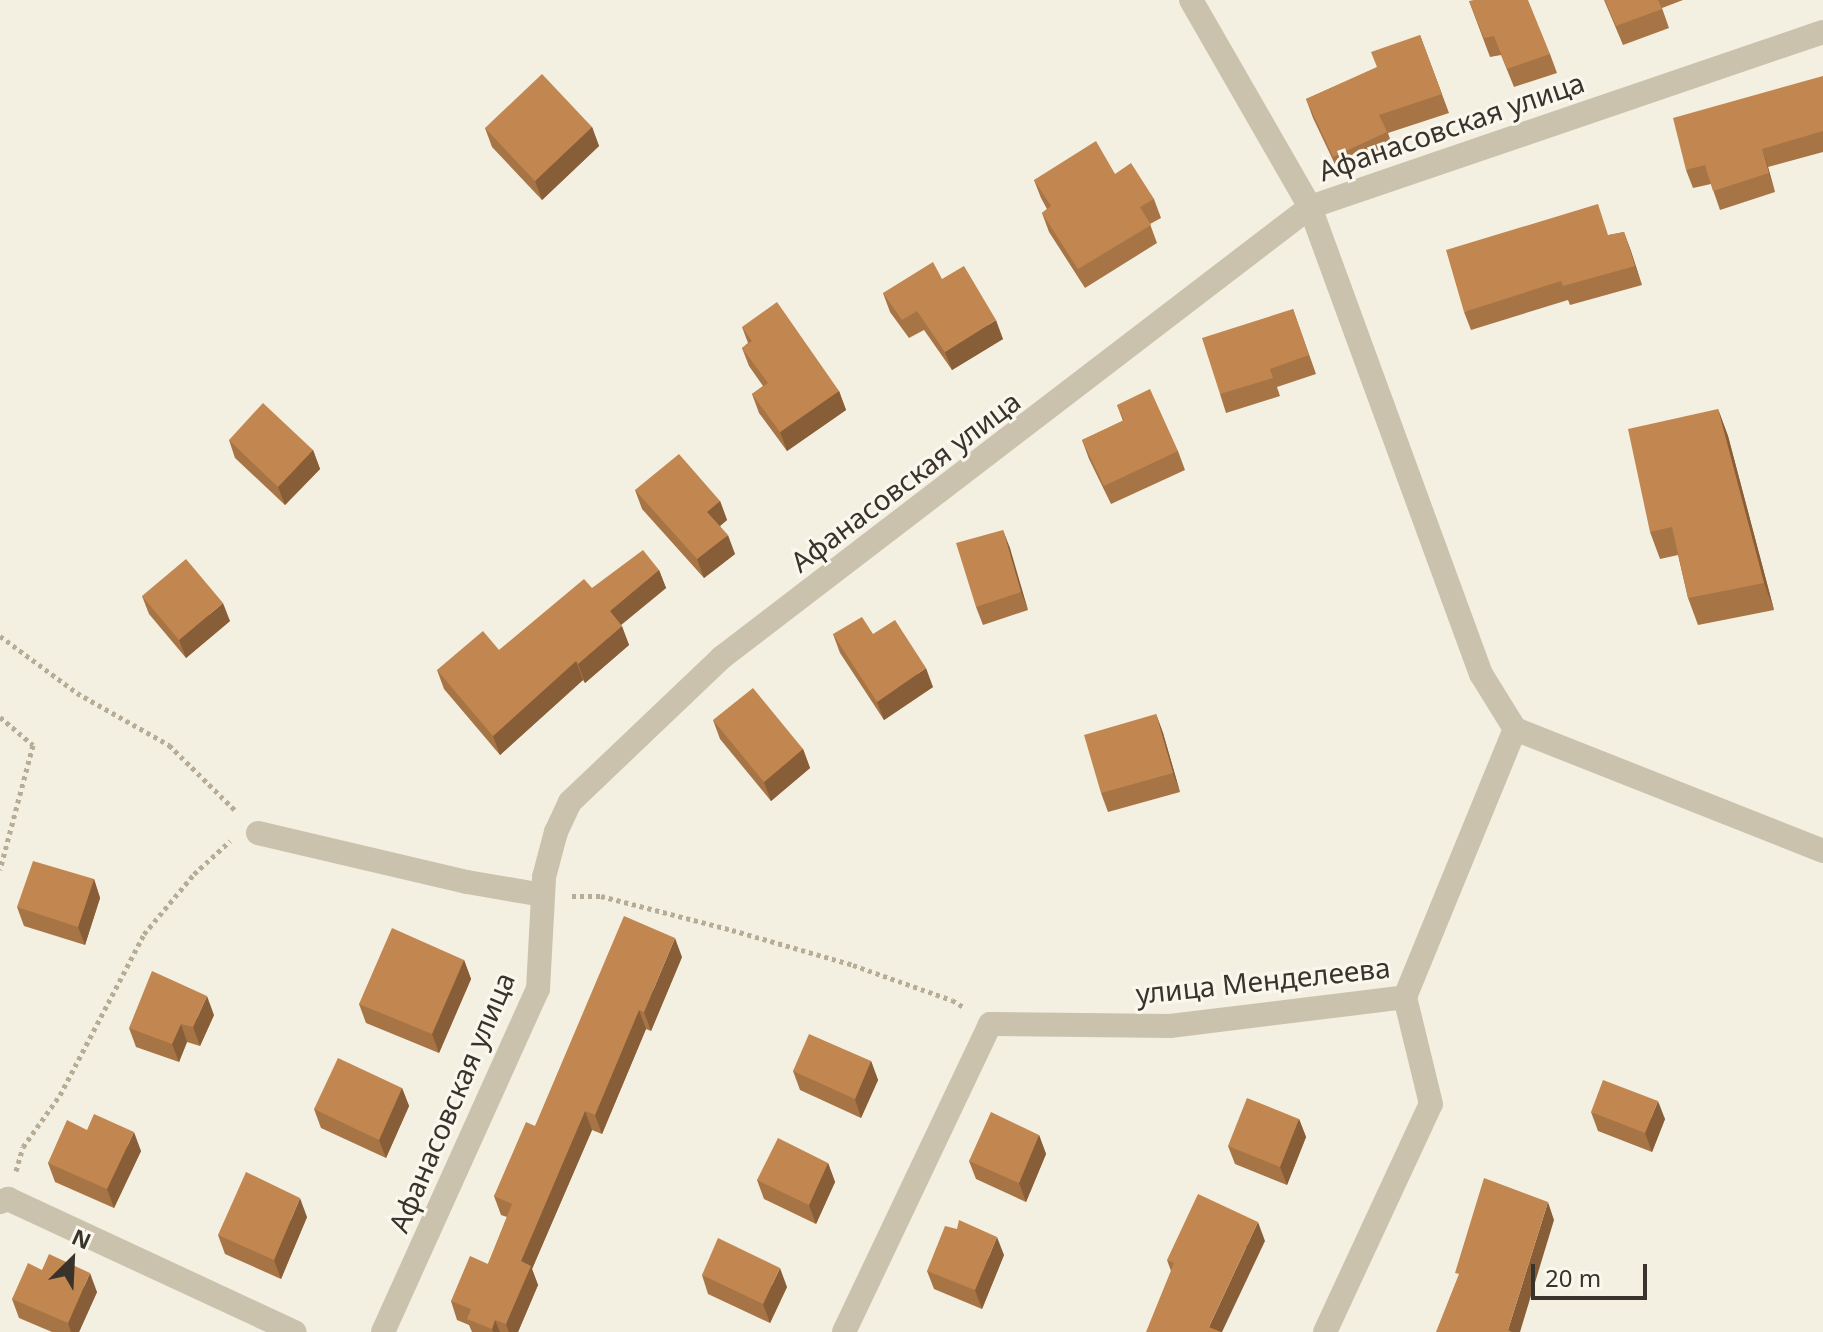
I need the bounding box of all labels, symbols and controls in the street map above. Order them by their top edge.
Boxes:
street label: Афанасовская улица [1314,65,1588,187]
street label: Афанасовская улица [783,384,1027,578]
street label: улица Менделеева [1134,950,1392,1010]
street label: Афанасовская улица [381,967,521,1237]
north arrow [32,1220,112,1300]
text: N [67,1221,96,1255]
scale bar [1535,1248,1651,1298]
text: 20 m [1545,1261,1601,1294]

